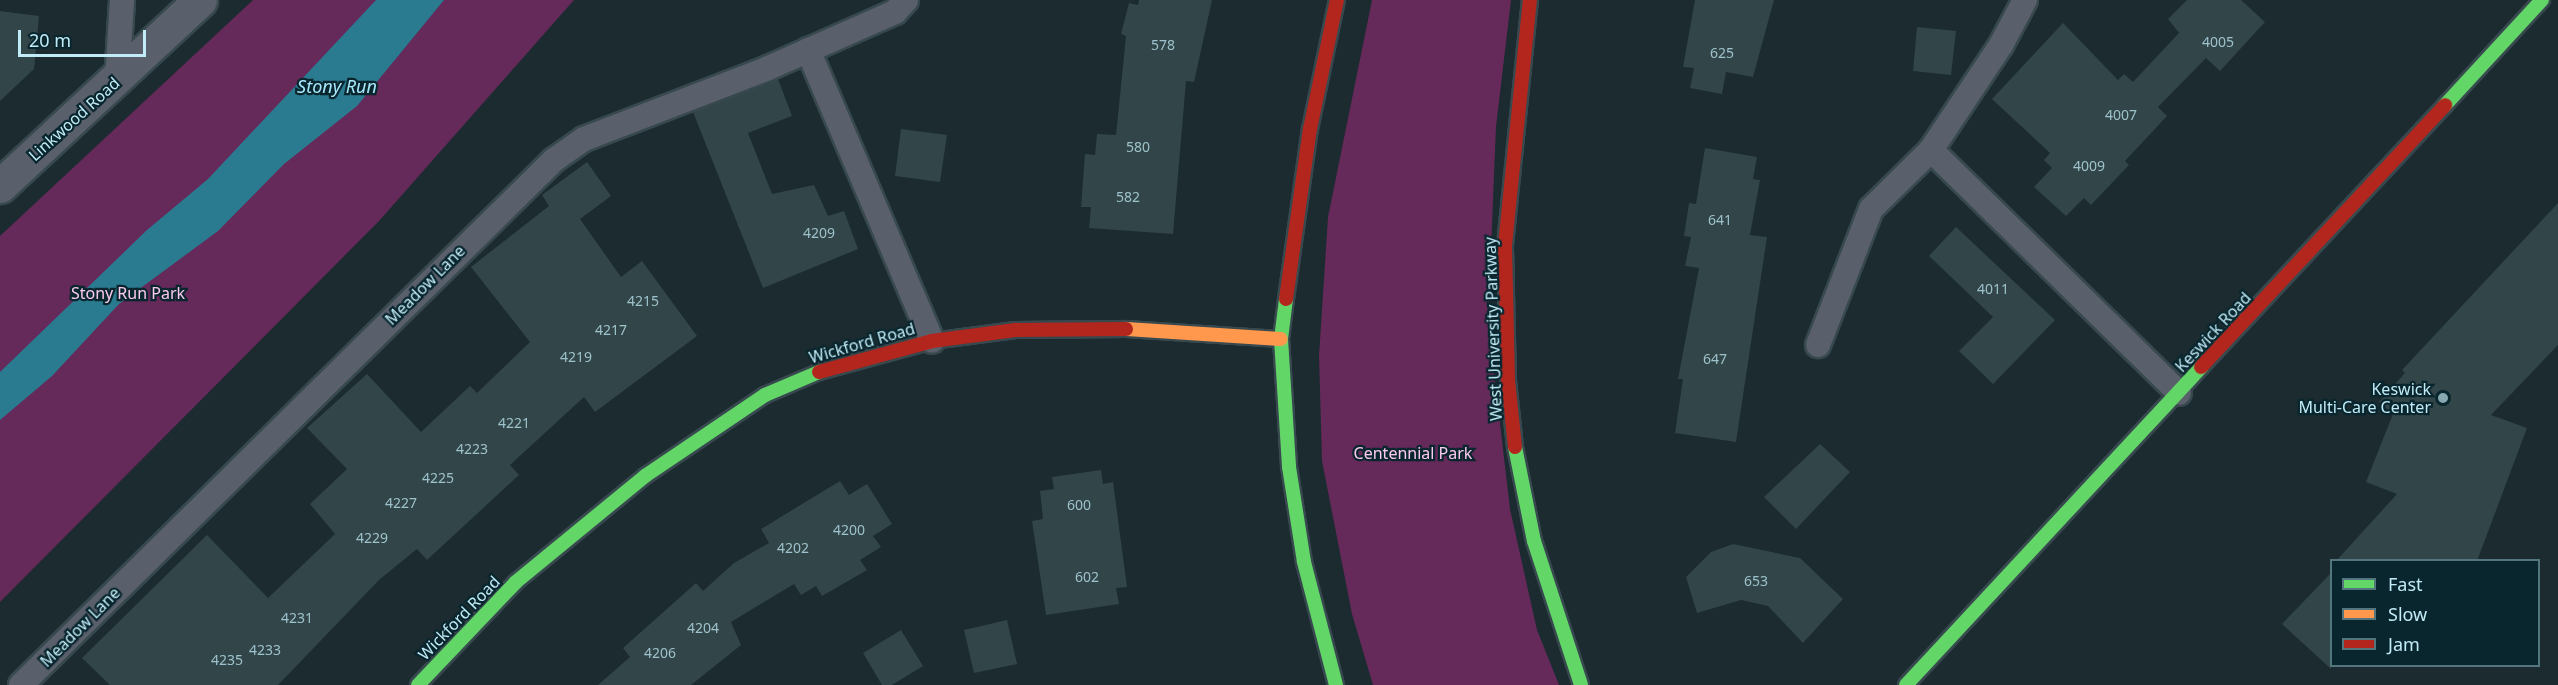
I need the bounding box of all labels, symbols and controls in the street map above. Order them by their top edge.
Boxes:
scale bar [21,18,148,56]
text: 20 m [29,28,71,52]
house number: 4005 [2202,34,2234,50]
house number: 578 [1151,37,1175,53]
house number: 625 [1710,45,1734,61]
street label: Linkwood Road [25,73,123,165]
water label: Stony Run [297,75,377,97]
house number: 4007 [2105,107,2137,123]
house number: 580 [1126,139,1150,155]
house number: 4009 [2073,158,2105,174]
house number: 582 [1116,189,1140,205]
house number: 641 [1708,212,1732,228]
house number: 4209 [803,225,835,241]
street label: West University Parkway [1480,237,1506,421]
street label: Meadow Lane [381,241,469,329]
house number: 4011 [1977,281,2009,297]
park label: Stony Run Park [71,283,185,303]
street label: Keswick Road [2171,288,2255,376]
house number: 4215 [627,293,659,309]
street label: Wickford Road [807,319,917,367]
house number: 4217 [595,322,627,338]
house number: 4219 [560,349,592,365]
house number: 647 [1703,351,1727,367]
place label: Keswick Multi-Care Center [2298,379,2431,417]
marker: Keswick Multi-Care Center [2436,391,2450,405]
house number: 4221 [498,415,530,431]
house number: 4223 [456,441,488,457]
park label: Centennial Park [1354,443,1472,463]
house number: 4225 [422,470,454,486]
house number: 4227 [385,495,417,511]
house number: 600 [1067,497,1091,513]
house number: 4200 [833,522,865,538]
house number: 4229 [356,530,388,546]
house number: 4202 [777,540,809,556]
legend [2330,559,2540,667]
house number: 602 [1075,569,1099,585]
street label: Wickford Road [414,572,504,664]
text: Fast [2388,572,2423,596]
house number: 653 [1744,573,1768,589]
street label: Meadow Lane [36,583,124,671]
text: Slow [2388,602,2427,626]
house number: 4231 [281,610,313,626]
house number: 4204 [687,620,719,636]
text: Jam [2388,632,2420,656]
house number: 4233 [249,642,281,658]
house number: 4206 [644,645,676,661]
house number: 4235 [211,652,243,668]

